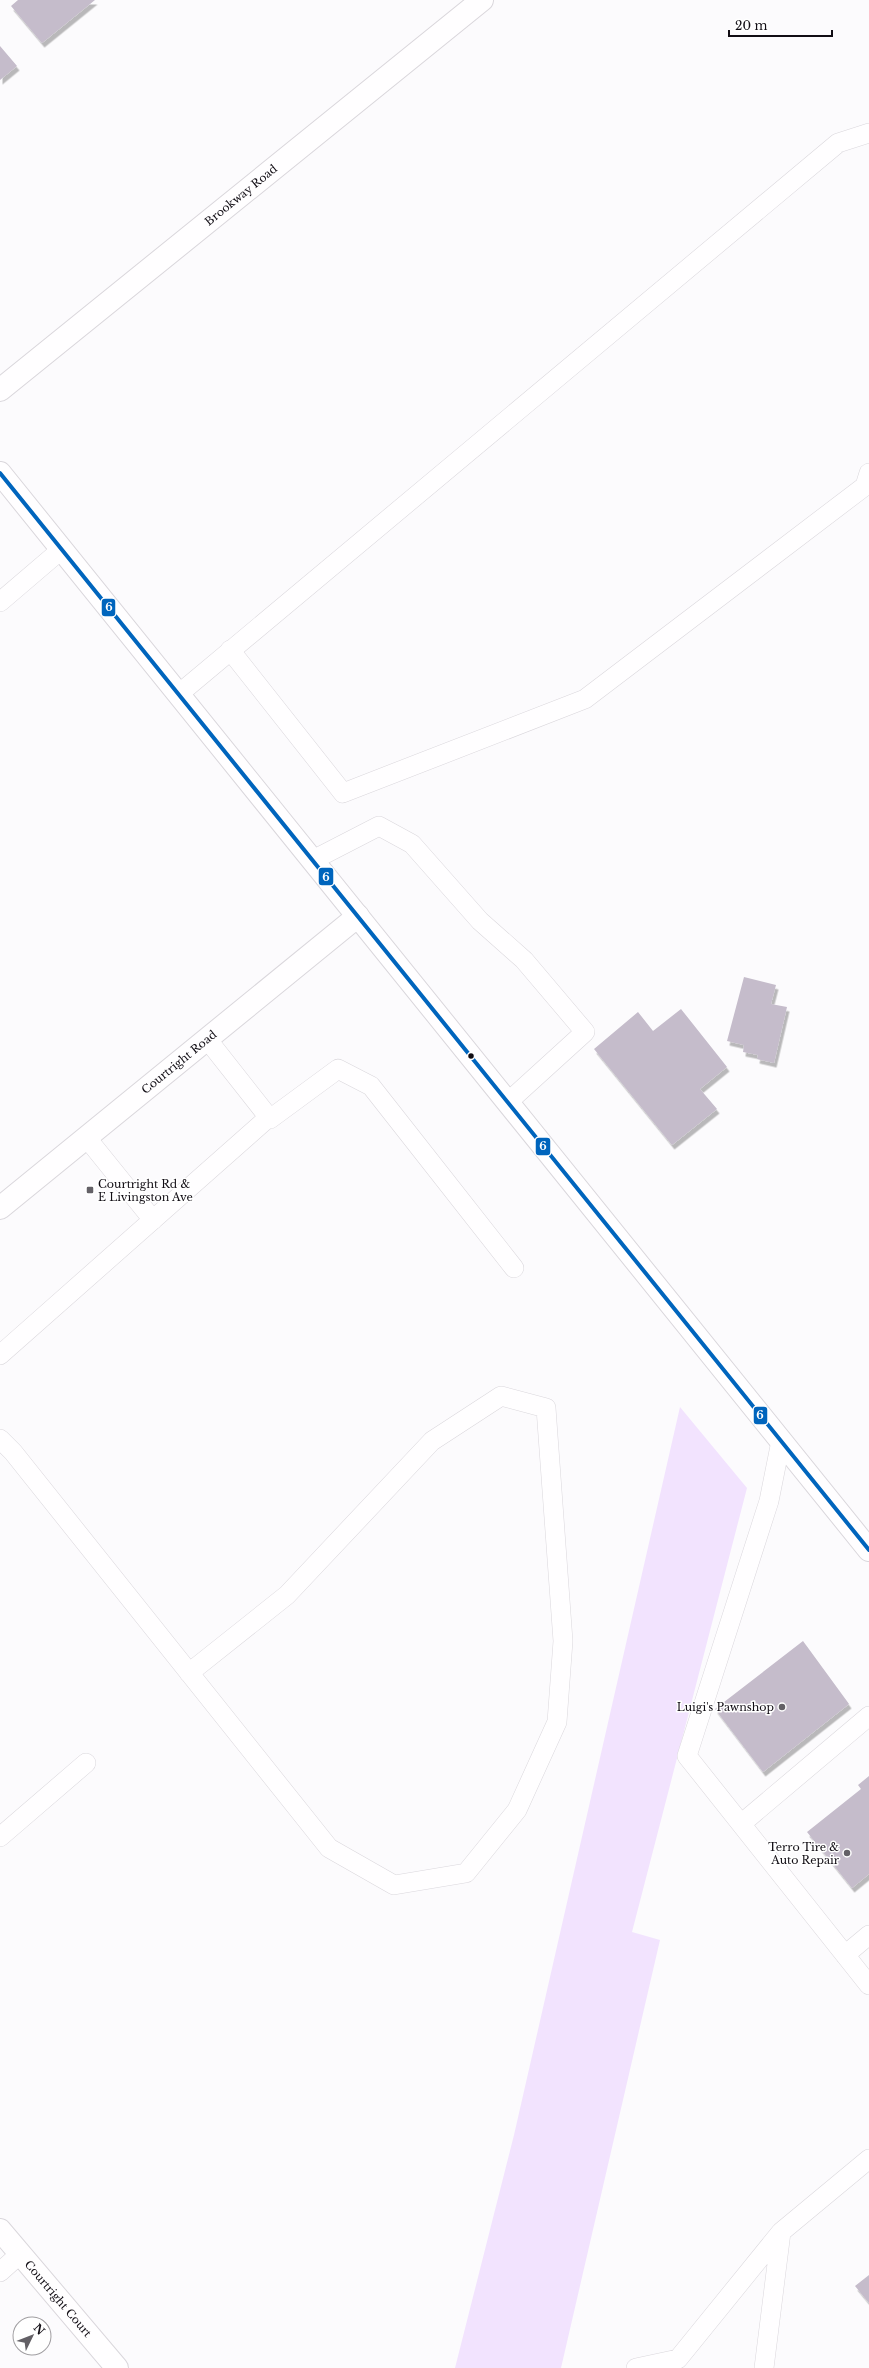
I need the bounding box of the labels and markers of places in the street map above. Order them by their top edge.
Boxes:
unlabelled marker [466,1051,476,1061]
place label: Courtright Rd & E Livingston Ave [98,1177,193,1204]
marker: Courtright Rd & E Livingston Ave [85,1185,95,1195]
place label: Luigi's Pawnshop [677,1700,774,1714]
marker: Luigi's Pawnshop [777,1702,787,1712]
place label: Terro Tire & Auto Repair [768,1840,840,1867]
marker: Terro Tire & Auto Repair [842,1848,852,1858]

